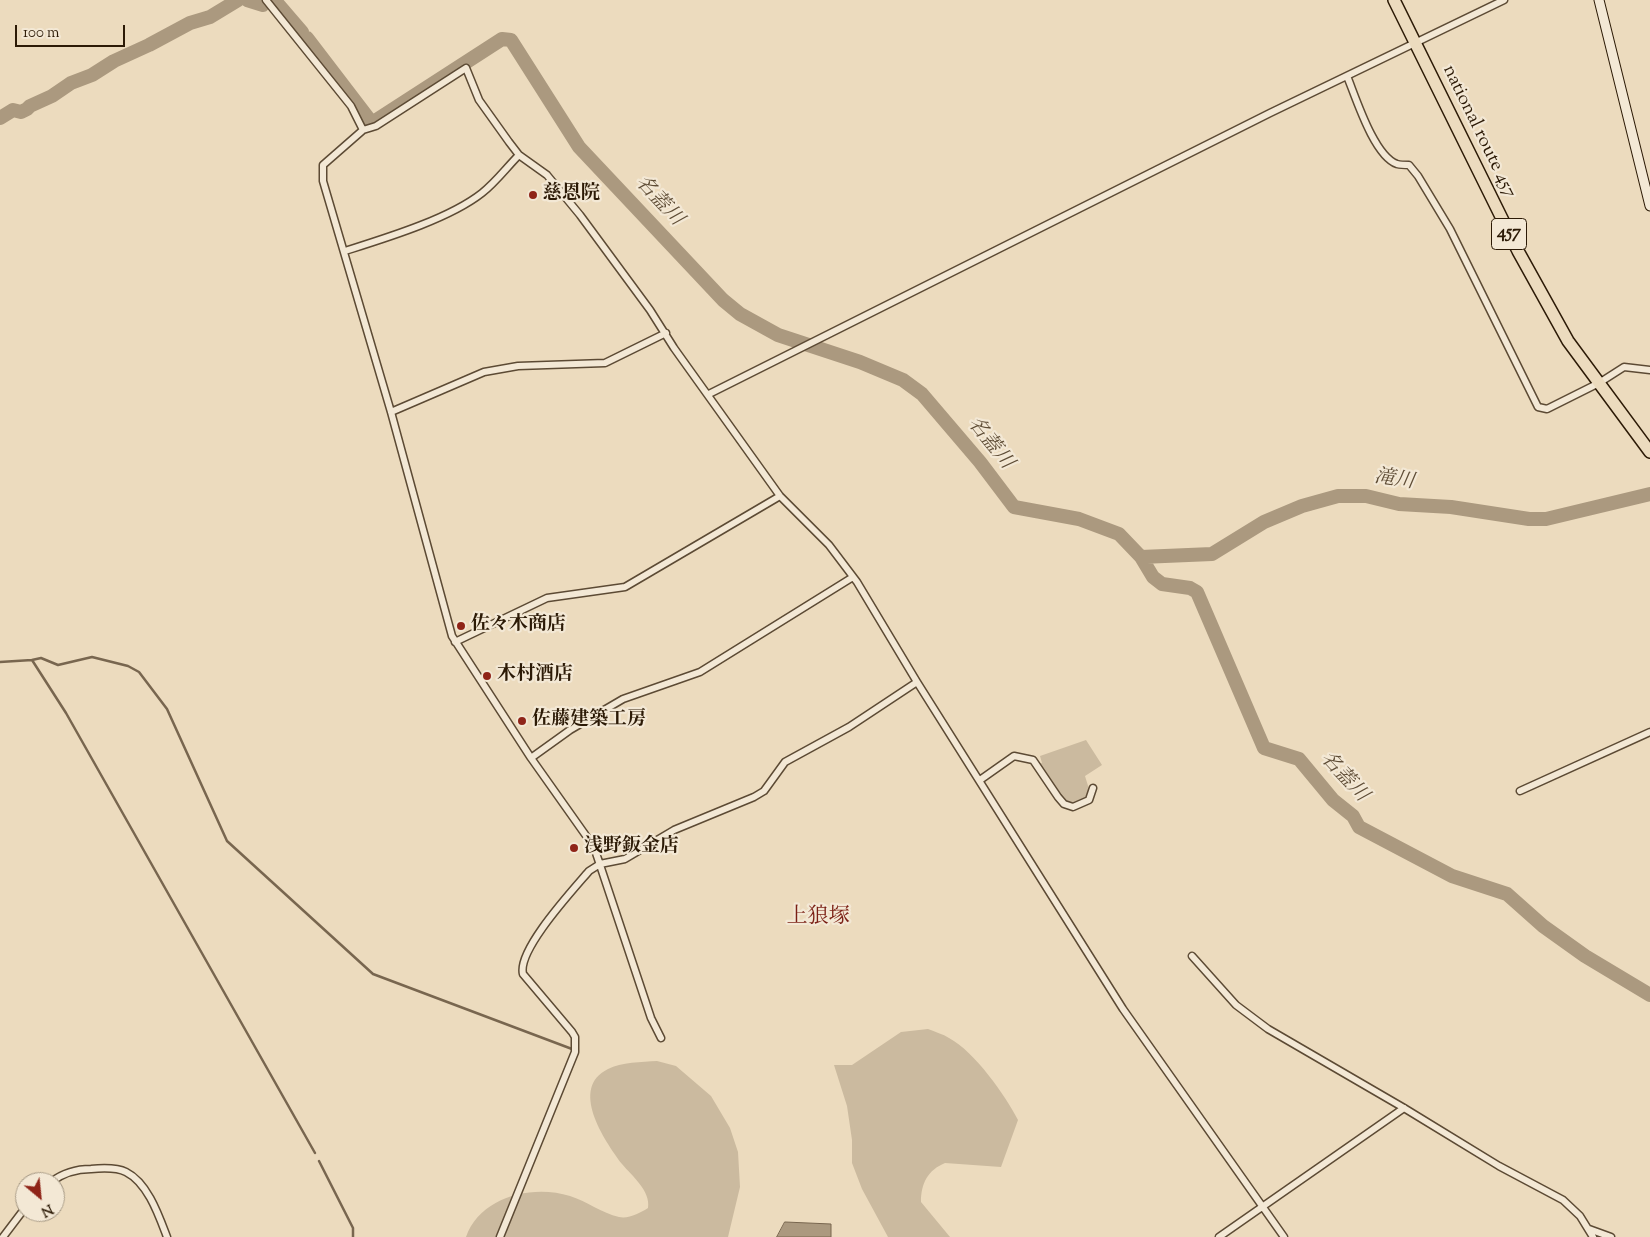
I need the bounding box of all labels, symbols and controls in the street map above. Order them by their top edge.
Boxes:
scale bar [18,15,128,47]
text: 100 m [23,23,59,44]
street label: national route 457 [1436,62,1520,202]
water label: 名蓋川 [629,172,687,232]
place label: 慈恩院 [543,184,600,206]
marker: 慈恩院 [527,189,539,201]
road number: 457 [1492,218,1526,250]
water label: 名蓋川 [961,413,1017,475]
water label: 滝川 [1372,466,1416,496]
place label: 佐々木商店 [471,615,566,637]
marker: 佐々木商店 [455,620,467,632]
place label: 木村酒店 [497,665,573,687]
marker: 木村酒店 [481,670,493,682]
place label: 佐藤建築工房 [532,710,646,732]
marker: 佐藤建築工房 [516,715,528,727]
water label: 名蓋川 [1314,748,1372,808]
place label: 浅野鈑金店 [584,837,679,859]
marker: 浅野鈑金店 [568,842,580,854]
district label: 上狼塚 [787,905,849,931]
north arrow [15,1172,65,1222]
text: N [37,1198,56,1221]

